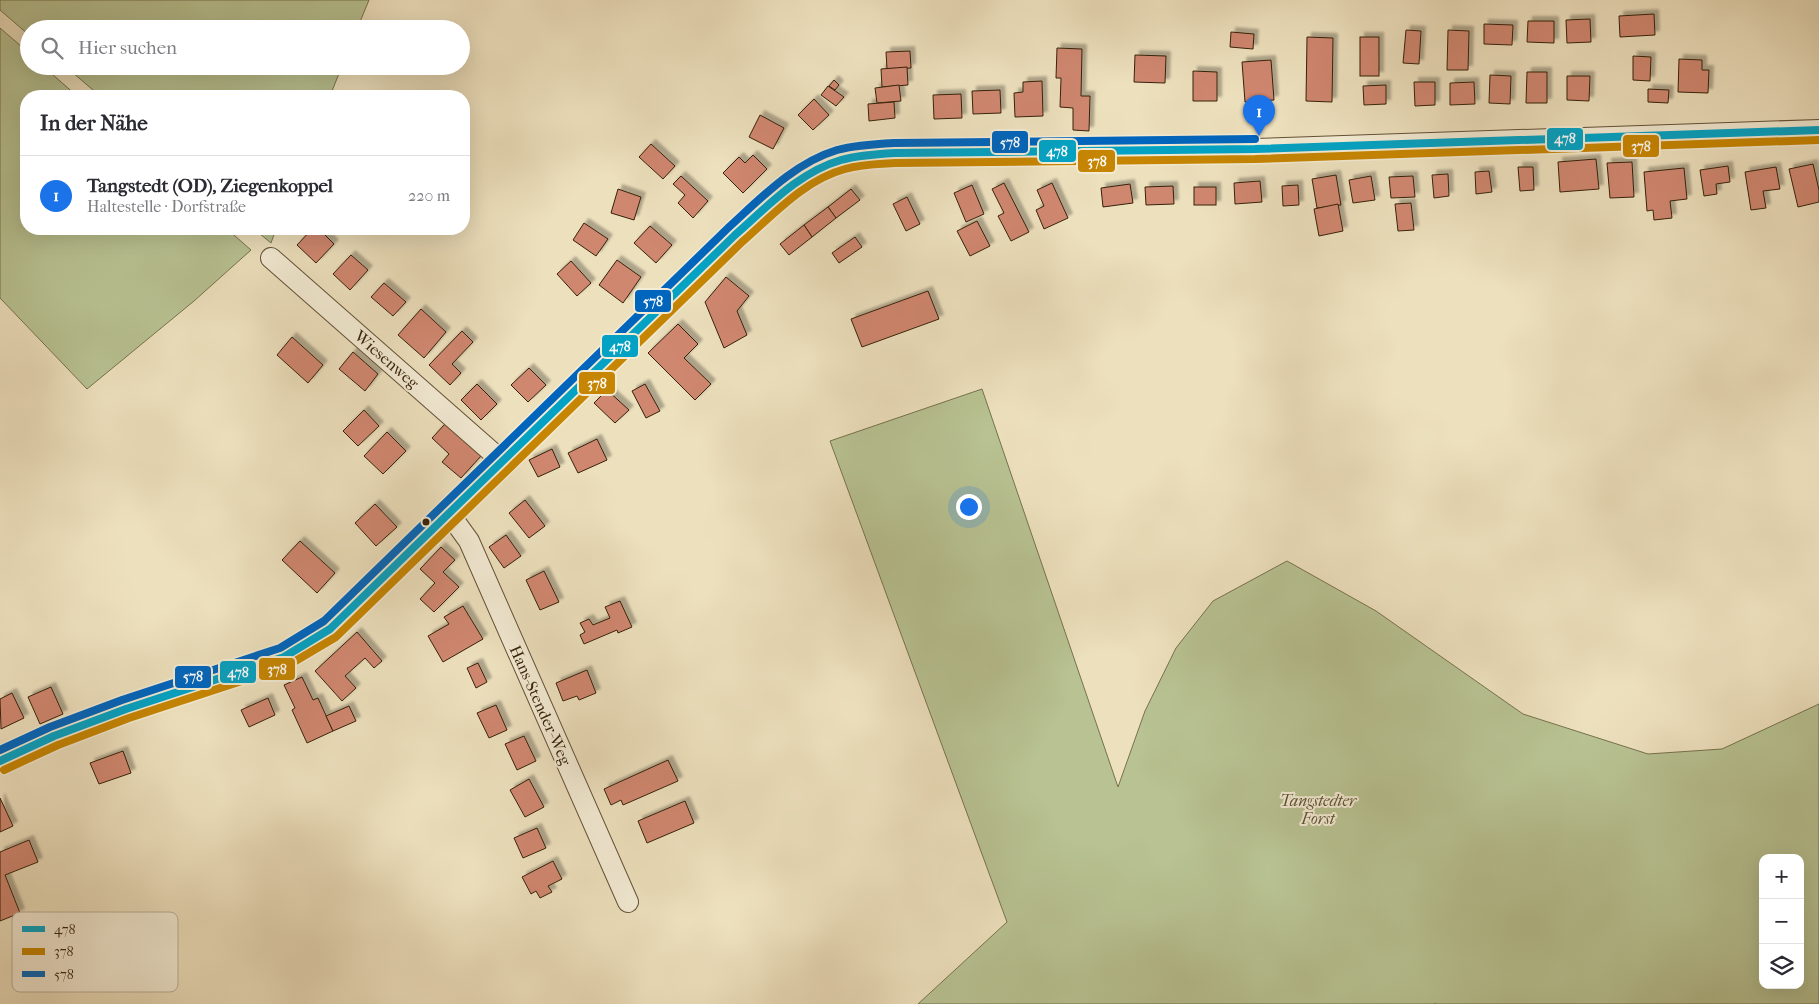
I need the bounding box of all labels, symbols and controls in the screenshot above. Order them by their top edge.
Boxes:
search box [20,20,470,75]
icon: search [38,34,66,62]
text: Hier suchen [78,37,177,59]
pin: 1 [1243,95,1275,136]
text: In der Nähe [40,111,148,135]
line badge: 478 [1546,127,1584,151]
line badge: 578 [991,130,1029,154]
text: 478 [1553,130,1576,147]
text: 578 [1000,134,1020,151]
line badge: 378 [1622,134,1660,158]
text: 378 [1631,138,1651,155]
line badge: 478 [1038,139,1077,163]
text: 478 [1045,143,1068,160]
line badge: 378 [1077,149,1116,173]
text: 378 [1087,153,1107,170]
text: Tangstedt (OD), Ziegenkoppel [87,175,333,197]
text: 1 [53,186,59,205]
text: 220 m [408,186,450,205]
text: Haltestelle · Dorfstraße [87,197,246,216]
line badge: 578 [634,289,672,313]
text: 578 [643,293,663,310]
street label: Wiesenweg [350,326,423,393]
line badge: 478 [601,334,639,358]
text: 478 [608,338,631,355]
line badge: 378 [578,371,616,395]
text: 378 [587,375,607,392]
your location [956,494,982,520]
unlabelled marker [421,517,431,527]
street label: Hans-Stender-Weg [506,642,576,768]
line badge: 378 [258,657,296,681]
line badge: 478 [219,660,257,684]
text: 378 [267,661,287,678]
text: 478 [226,664,249,681]
line badge: 578 [174,665,212,689]
text: 578 [183,668,203,685]
park label: Tangstedter Forst [1280,791,1358,828]
map controls [1759,854,1804,989]
button: + [1759,854,1804,899]
button: − [1759,899,1804,944]
legend [12,912,178,992]
text: 478 [54,921,76,938]
text: 378 [54,943,74,960]
button: layers [1759,944,1804,989]
text: 578 [54,966,74,983]

